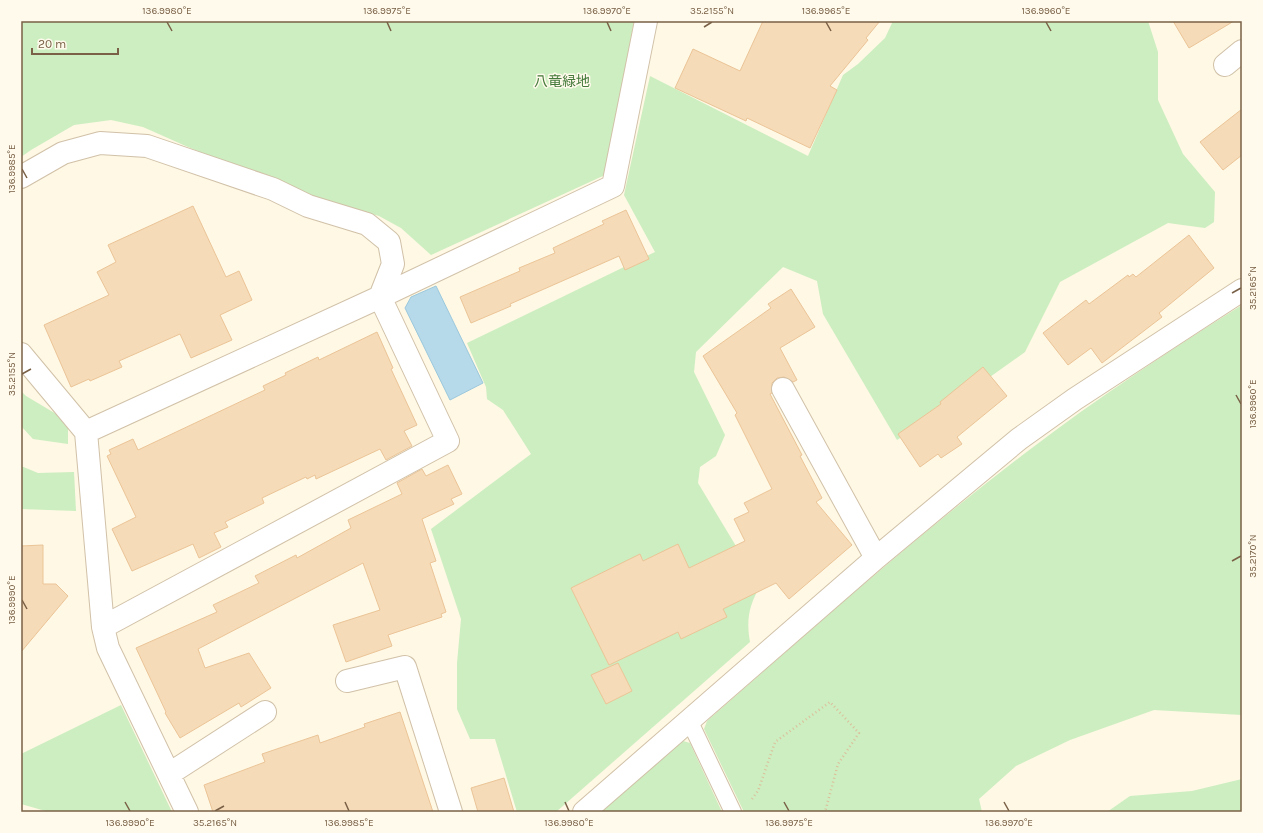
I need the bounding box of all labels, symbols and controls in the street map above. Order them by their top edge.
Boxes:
text: 136.9980°E [142,5,192,17]
text: 136.9975°E [363,5,411,17]
text: 136.9970°E [583,5,631,17]
text: 35.2155°N [690,5,734,17]
text: 136.9965°E [802,5,850,17]
text: 136.9960°E [1021,5,1071,17]
scale bar [32,30,118,56]
text: 20 m [38,37,66,51]
park label: 八竜緑地 [534,73,590,90]
text: 136.9985°E [6,144,18,194]
text: 35.2165°N [1247,266,1259,310]
text: 35.2155°N [6,352,18,396]
text: 136.9960°E [1247,379,1259,429]
text: 35.2170°N [1247,534,1259,578]
text: 136.9990°E [6,575,18,625]
text: 136.9990°E [105,817,155,829]
text: 35.2165°N [193,817,237,829]
text: 136.9985°E [324,817,374,829]
text: 136.9980°E [544,817,594,829]
text: 136.9975°E [765,817,813,829]
text: 136.9970°E [985,817,1033,829]

